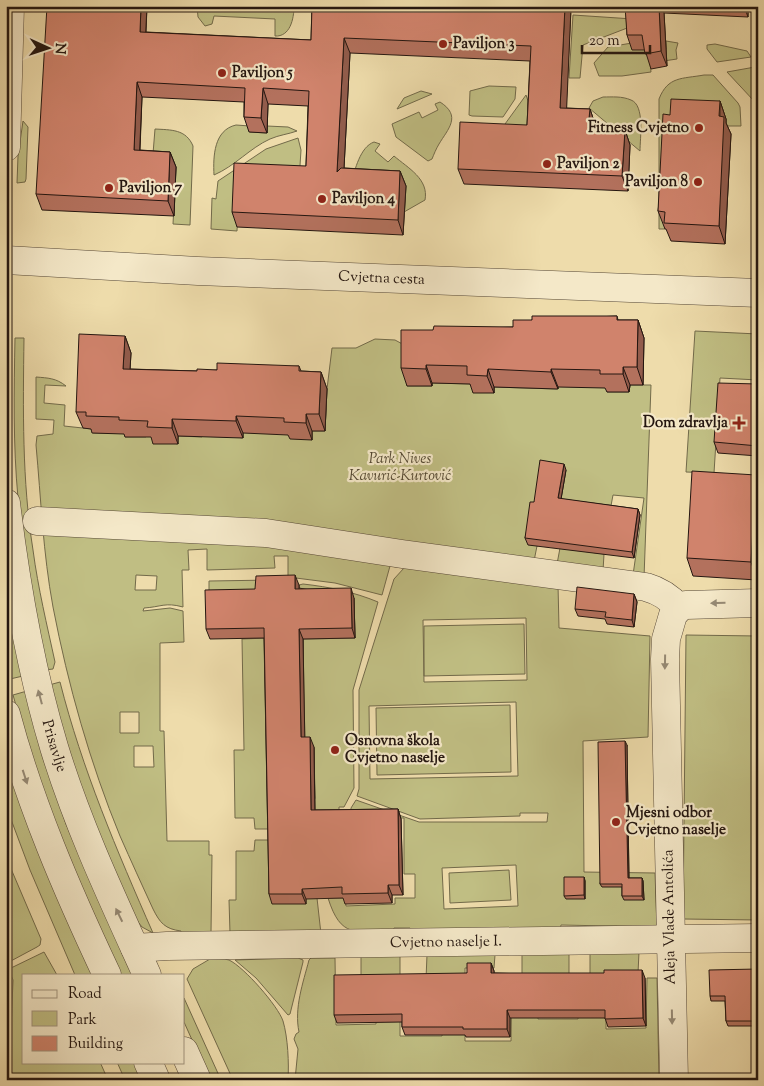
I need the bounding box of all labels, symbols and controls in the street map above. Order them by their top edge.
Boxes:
north arrow [22,22,72,72]
scale bar [582,22,649,54]
text: 20 m [589,31,620,52]
place label: Paviljon 3 [453,34,515,55]
marker: Paviljon 3 [437,38,449,50]
text: N [49,42,69,55]
place label: Paviljon 5 [232,63,294,84]
marker: Paviljon 5 [216,67,228,79]
place label: Fitness Cvjetno [588,118,689,139]
marker: Fitness Cvjetno [693,122,705,134]
place label: Paviljon 2 [557,154,621,175]
marker: Paviljon 2 [541,158,553,170]
place label: Paviljon 8 [625,172,688,193]
marker: Paviljon 8 [692,176,704,188]
place label: Paviljon 7 [119,178,183,199]
marker: Paviljon 7 [103,182,115,194]
place label: Paviljon 4 [332,189,396,210]
marker: Paviljon 4 [316,193,328,205]
street label: Cvjetna cesta [338,266,425,290]
place label: Dom zdravlja [643,413,728,434]
marker: Dom zdravlja [732,416,746,430]
park label: Park Nives Kavurić-Kurtović [349,449,451,487]
one-way arrow [710,599,726,607]
one-way arrow [661,655,669,671]
one-way arrow [36,689,44,704]
street label: Prisavlje [36,717,72,775]
place label: Osnovna škola Cvjetno naselje [345,731,445,769]
marker: Osnovna škola Cvjetno naselje [329,744,341,756]
one-way arrow [22,770,29,785]
place label: Mjesni odbor Cvjetno naselje [626,803,726,841]
marker: Mjesni odbor Cvjetno naselje [610,816,622,828]
street label: Aleja Vlade Antolića [658,849,682,985]
one-way arrow [115,908,123,922]
street label: Cvjetno naselje I. [390,931,502,953]
legend [22,974,185,1064]
text: Road [68,984,102,1005]
one-way arrow [669,1009,677,1025]
text: Park [68,1010,97,1031]
text: Building [68,1034,123,1055]

